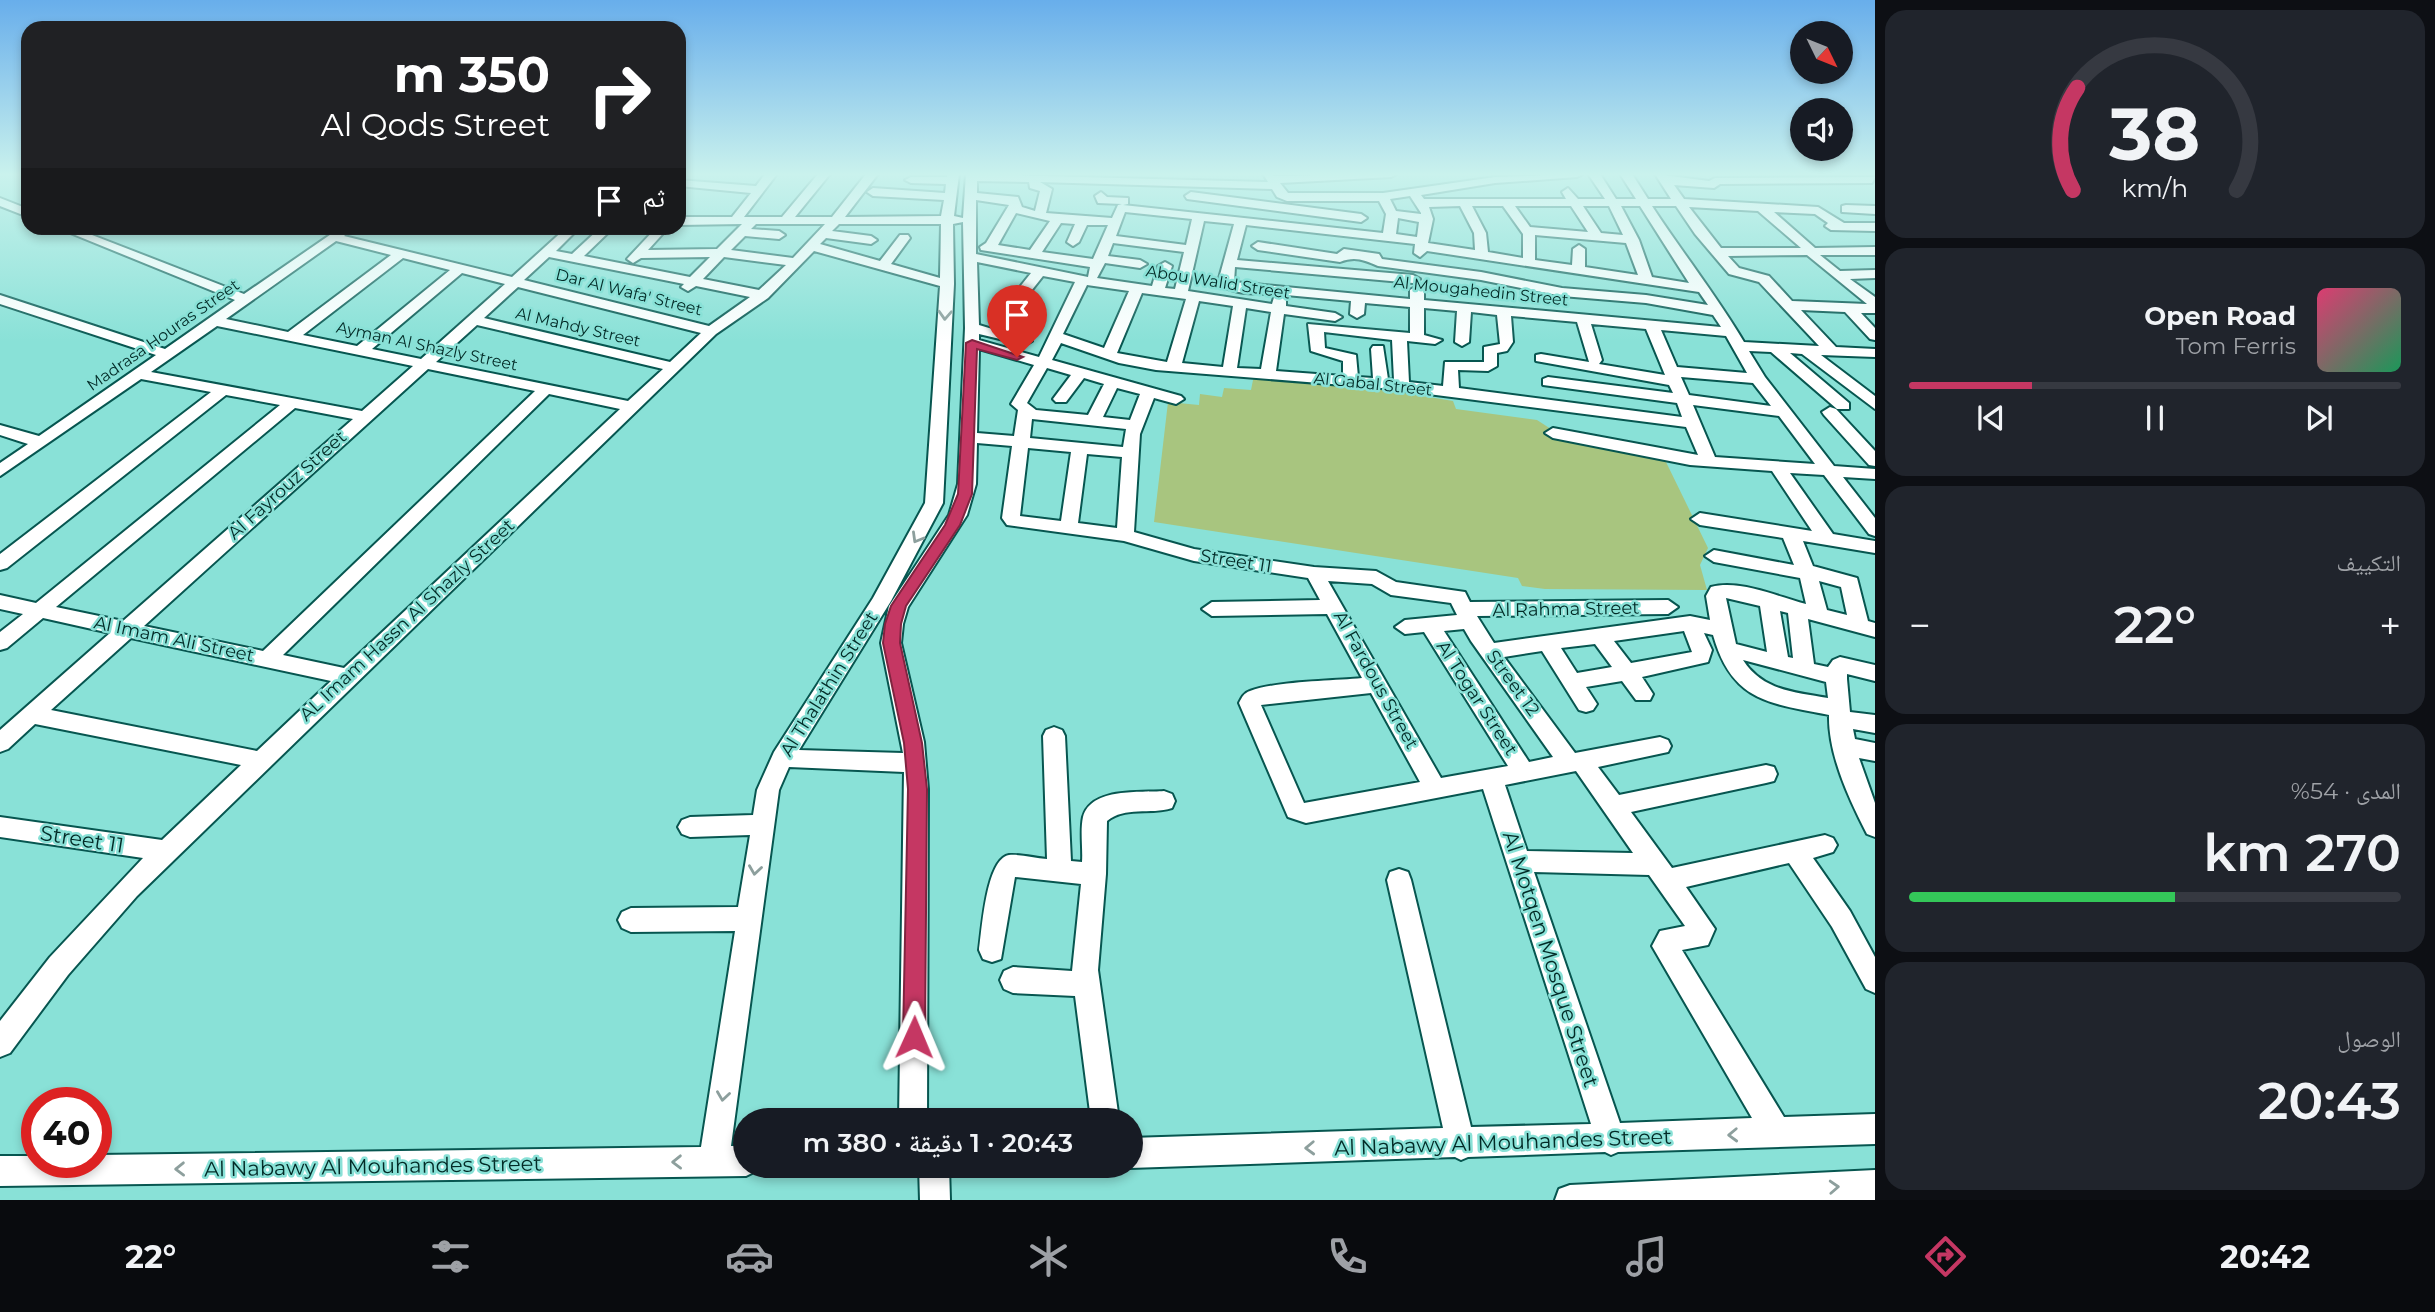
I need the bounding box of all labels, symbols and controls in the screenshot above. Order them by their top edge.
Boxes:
north arrow [1790,21,1853,84]
map controls [1790,21,1853,161]
text: 350 m [394,45,550,104]
icon: right [574,49,665,140]
text: 38 [2108,90,2201,178]
button: sound [1790,98,1853,161]
text: Al Qods Street [321,105,550,144]
text: km/h [2122,173,2188,203]
icon: arrive [590,182,628,220]
text: ثم [642,182,665,214]
street label: Abou Walid Street [1145,261,1292,303]
street label: Dar Al Wafa' Street [554,265,705,319]
street label: Al Mougahedin Street [1393,272,1570,310]
street label: Madrasa Houras Street [83,275,243,395]
pin [987,285,1047,357]
icon: arrive [998,296,1036,334]
text: Open Road [2144,300,2296,332]
street label: Al Mahdy Street [514,303,643,351]
one-way arrow [938,310,953,321]
street label: Ayman Al Shazly Street [335,317,520,375]
text: Tom Ferris [2176,332,2296,360]
street label: Al Gabal Street [1313,368,1434,400]
icon: previous [1972,399,2010,437]
icon: pause [2136,399,2174,437]
icon: next [2300,399,2338,437]
street label: Al Fayrouz Street [223,426,351,544]
street label: AL Imam Hassn Al Shazly Street [295,514,519,726]
one-way arrow [912,531,925,543]
street label: Street 11 [1199,544,1273,578]
text: التكييف [2336,549,2401,577]
text: 22° [2114,593,2196,656]
street label: Al Rahma Street [1492,597,1640,621]
text: − [1909,602,1931,649]
text: + [2379,602,2401,649]
street label: Al Thalathin Street [776,607,882,761]
street label: Al Fardous Street [1329,607,1423,753]
street label: Al Imam Ali Street [92,611,256,667]
street label: Al Togar Street [1432,636,1522,760]
street label: Street 12 [1482,646,1544,720]
text: المدى · 54% [2291,777,2401,805]
street label: Street 11 [38,820,126,858]
text: 270 km [2203,821,2401,884]
street label: Al Motqen Mosque Street [1498,828,1604,1090]
one-way arrow [748,865,763,876]
position arrow [877,1000,951,1074]
text: الوصول [2337,1025,2401,1053]
text: 20:43 [2258,1069,2401,1132]
speed limit sign: 40 [21,1087,112,1178]
one-way arrow [716,1090,731,1102]
street label: Al Nabawy Al Mouhandes Street [1334,1124,1672,1160]
text: 20:43 · 1 دقيقة · 380 m [803,1127,1073,1159]
one-way arrow [1728,1127,1739,1142]
one-way arrow [1304,1140,1315,1155]
street label: Al Nabawy Al Mouhandes Street [204,1151,542,1181]
one-way arrow [672,1154,682,1170]
one-way arrow [175,1162,186,1177]
one-way arrow [1829,1180,1840,1195]
icon: filters [426,1232,475,1281]
icon: car [725,1232,774,1281]
icon: climate [1024,1232,1073,1281]
icon: phone [1323,1232,1372,1281]
icon: music [1622,1232,1671,1281]
icon: directions [1921,1232,1970,1281]
text: 22° [125,1237,176,1276]
text: 20:42 [2220,1237,2310,1276]

